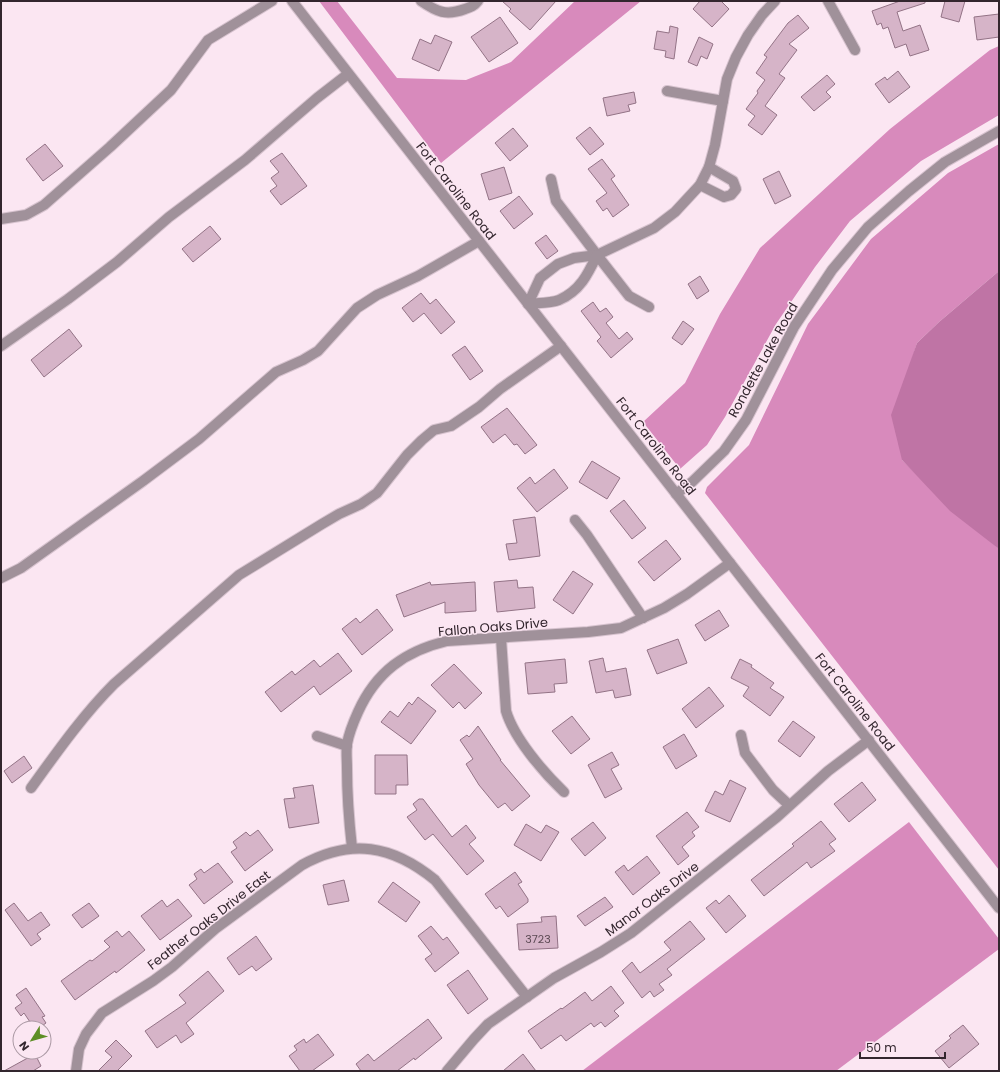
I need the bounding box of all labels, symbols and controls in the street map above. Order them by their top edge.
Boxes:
street label: Fort Caroline Road [412,138,500,244]
street label: Rondette Lake Road [723,299,803,421]
street label: Fort Caroline Road [612,393,700,499]
street label: Fallon Oaks Drive [437,613,549,641]
street label: Fort Caroline Road [811,649,899,755]
street label: Manor Oaks Drive [601,857,703,941]
street label: Feather Oaks Drive East [143,866,275,974]
house number: 3723 [525,931,551,947]
north arrow [12,1020,52,1060]
scale bar [860,1034,945,1060]
text: N [15,1038,33,1054]
text: 50 m [866,1039,897,1056]

